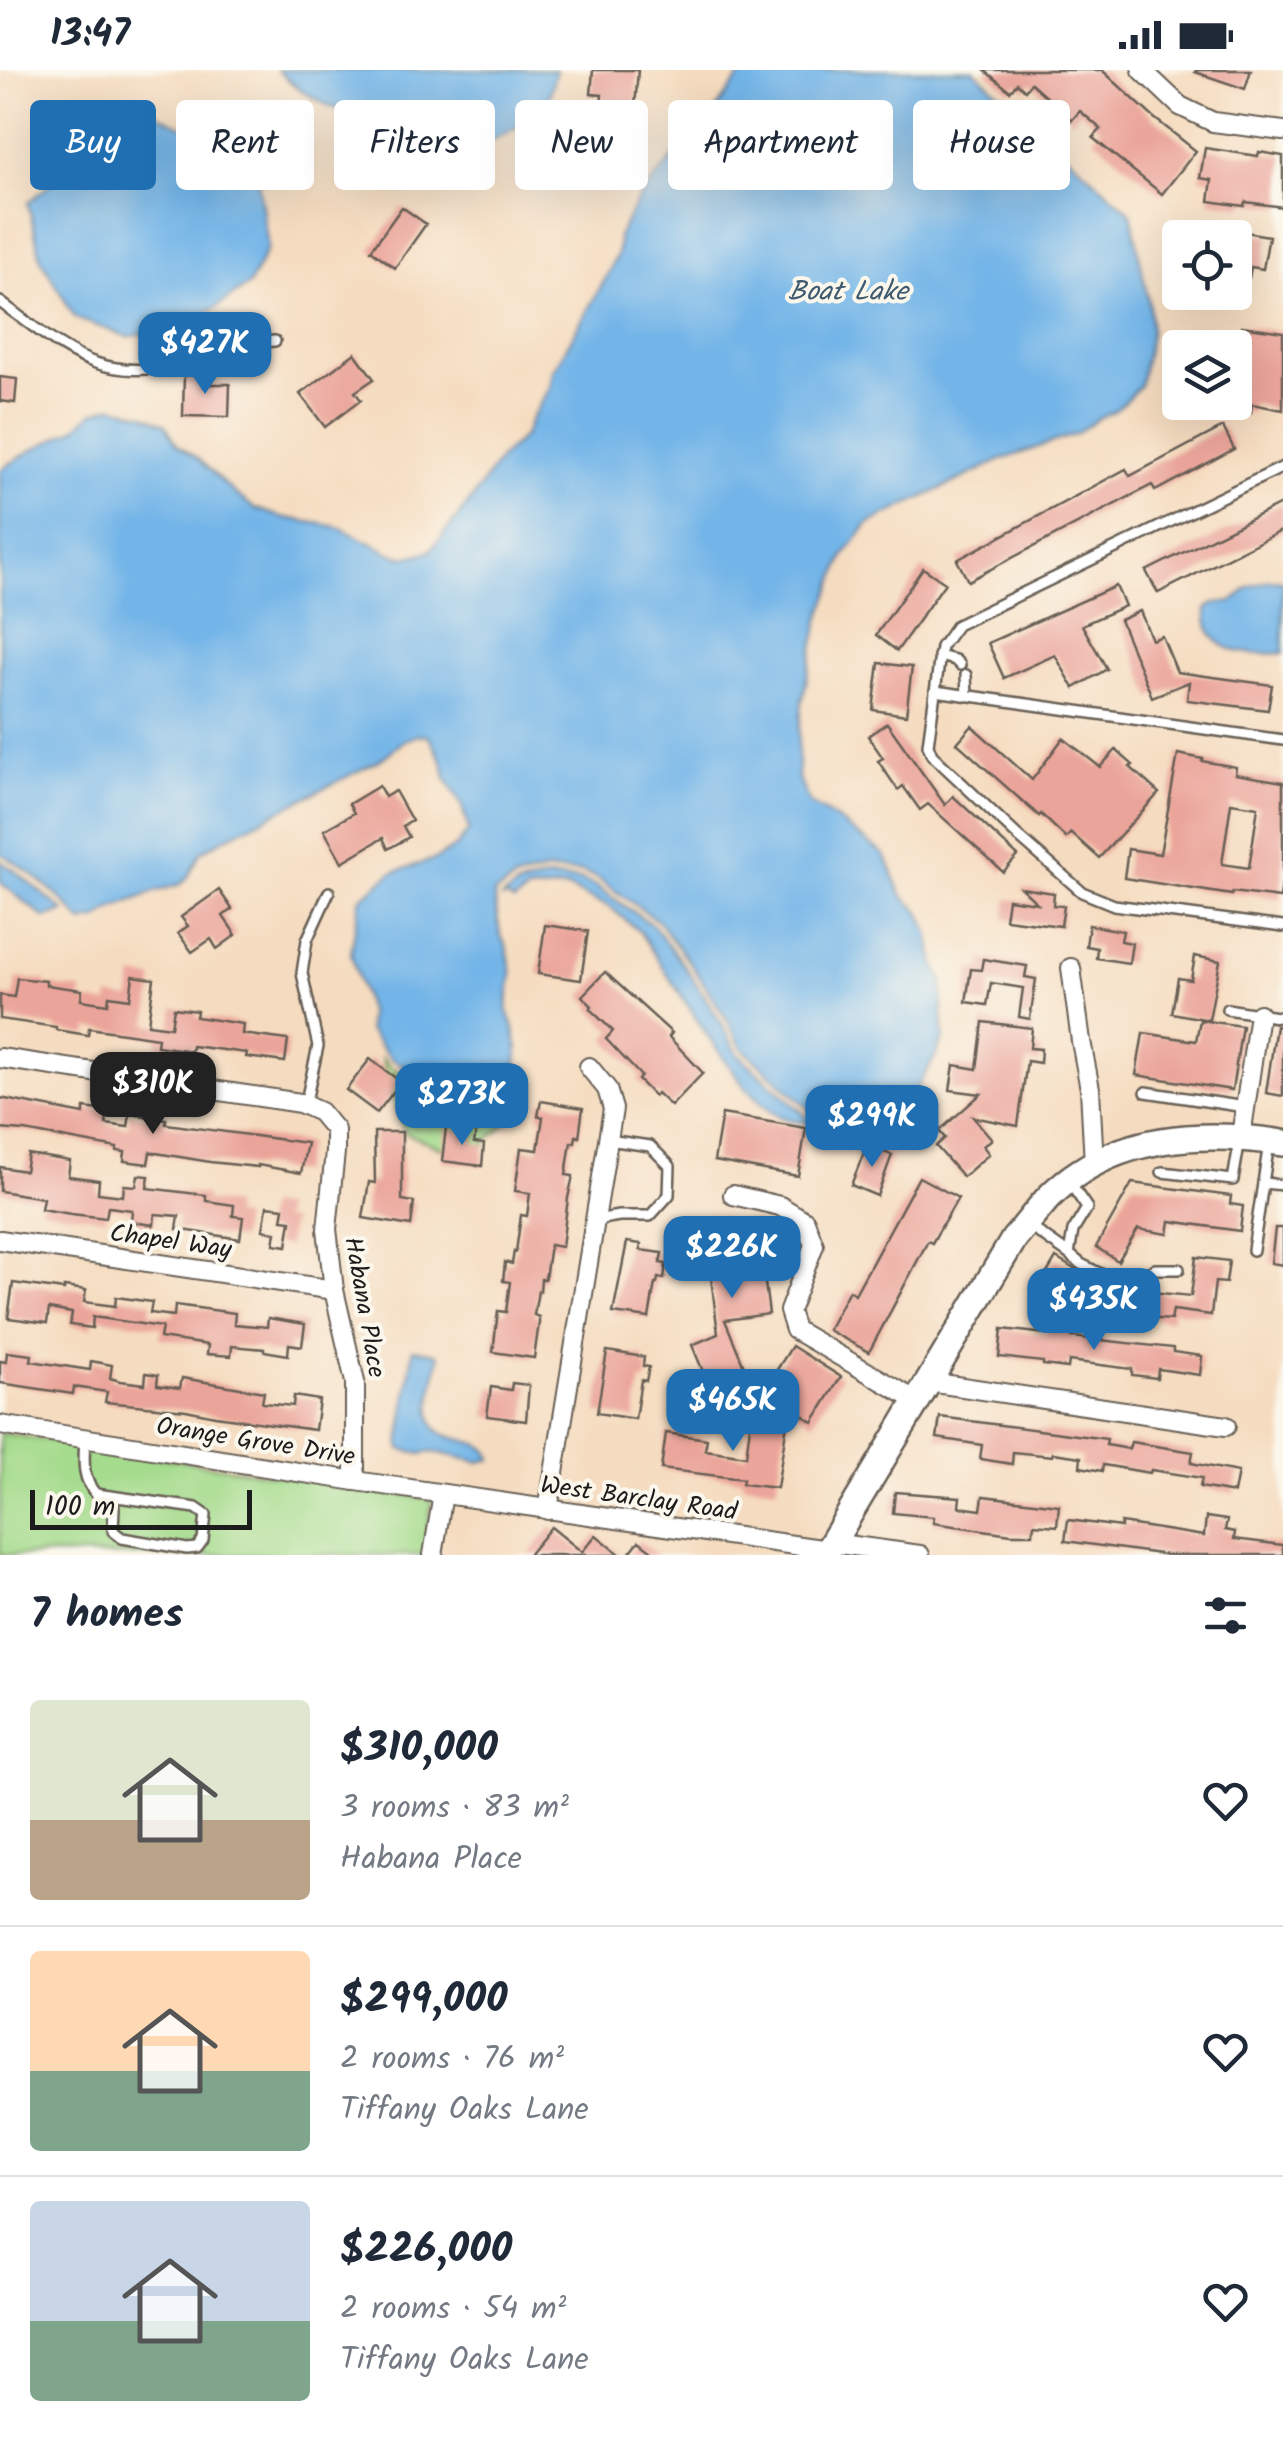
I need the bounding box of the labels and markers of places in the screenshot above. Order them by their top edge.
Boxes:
pin: $427K [135,312,275,397]
pin: $310K [83,1052,223,1137]
pin: $273K [392,1063,532,1148]
pin: $299K [802,1085,942,1170]
pin: $226K [662,1216,802,1301]
pin: $435K [1024,1268,1164,1353]
pin: $465K [663,1369,803,1454]

